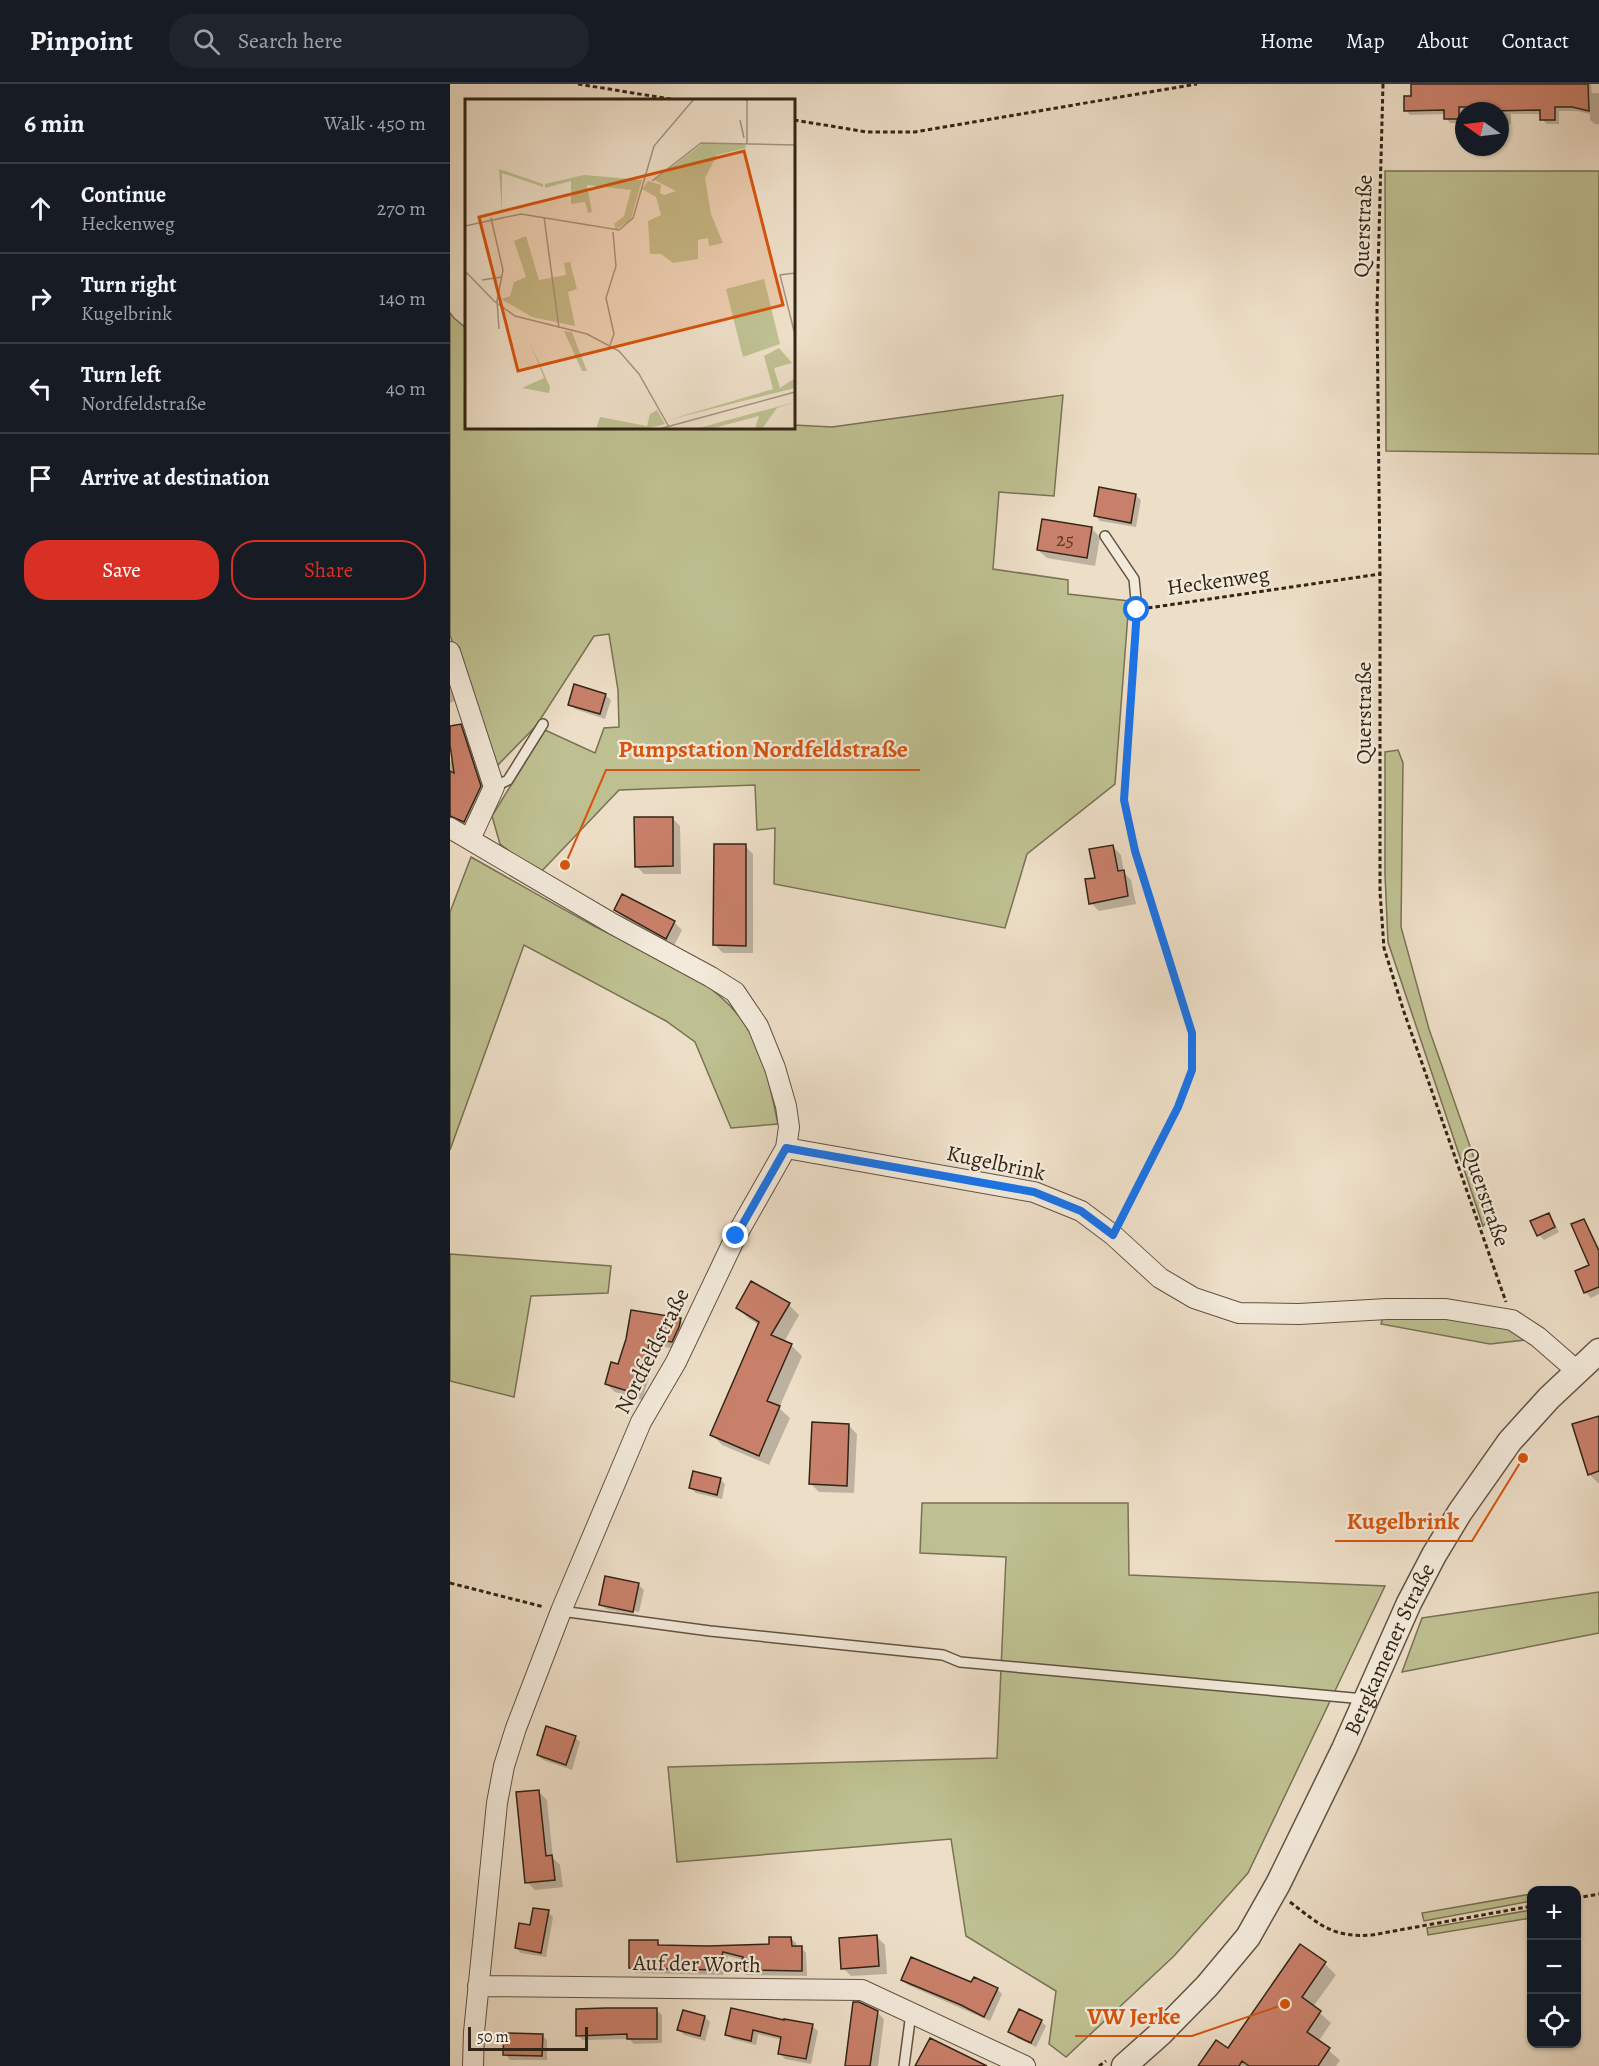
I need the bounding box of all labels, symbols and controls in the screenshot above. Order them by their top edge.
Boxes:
search box [169,14,589,68]
text: Pinpoint [30,22,133,60]
icon: search [190,25,223,58]
text: Search here [238,26,342,56]
text: Home [1260,27,1313,55]
text: Map [1346,27,1384,55]
text: About [1417,27,1469,55]
text: Contact [1502,27,1569,55]
inset map [465,99,795,429]
north arrow [1455,102,1509,156]
text: 6 min [24,106,85,141]
text: Walk · 450 m [324,110,426,137]
street label: Querstraße [1346,174,1380,278]
text: Continue [81,180,166,210]
icon: ahead [24,192,57,225]
text: 270 m [377,195,426,222]
text: Heckenweg [81,210,175,237]
text: Turn right [81,270,177,300]
icon: right [24,282,57,315]
text: 140 m [379,285,426,312]
text: Kugelbrink [81,300,172,327]
text: Turn left [81,360,161,390]
icon: left [24,372,57,405]
text: 40 m [386,375,426,402]
text: Nordfeldstraße [81,390,206,417]
icon: arrive [24,462,57,495]
text: Arrive at destination [81,463,270,493]
house number: 25 [1056,526,1074,553]
button: Save [24,540,219,600]
button: Share [231,540,426,600]
street label: Heckenweg [1165,559,1271,603]
route start [1123,596,1149,622]
street label: Querstraße [1349,662,1379,764]
callout: Pumpstation Nordfeldstraße [606,728,920,770]
text: Pumpstation Nordfeldstraße [618,733,908,765]
street label: Kugelbrink [944,1138,1048,1188]
street label: Querstraße [1455,1143,1517,1251]
route end [722,1222,748,1248]
street label: Nordfeldstraße [607,1283,697,1419]
callout: Kugelbrink [1335,1499,1472,1541]
text: Kugelbrink [1347,1505,1460,1537]
street label: Bergkamener Straße [1337,1558,1442,1740]
map controls [1527,1886,1581,2048]
button: + [1527,1886,1581,1940]
button: − [1527,1940,1581,1994]
street label: Auf der Worth [632,1948,761,1980]
callout: VW Jerke [1075,1994,1192,2036]
button: locate [1527,1994,1581,2048]
text: VW Jerke [1086,2000,1181,2032]
scale bar [468,2024,588,2052]
text: 50 m [477,2026,509,2048]

